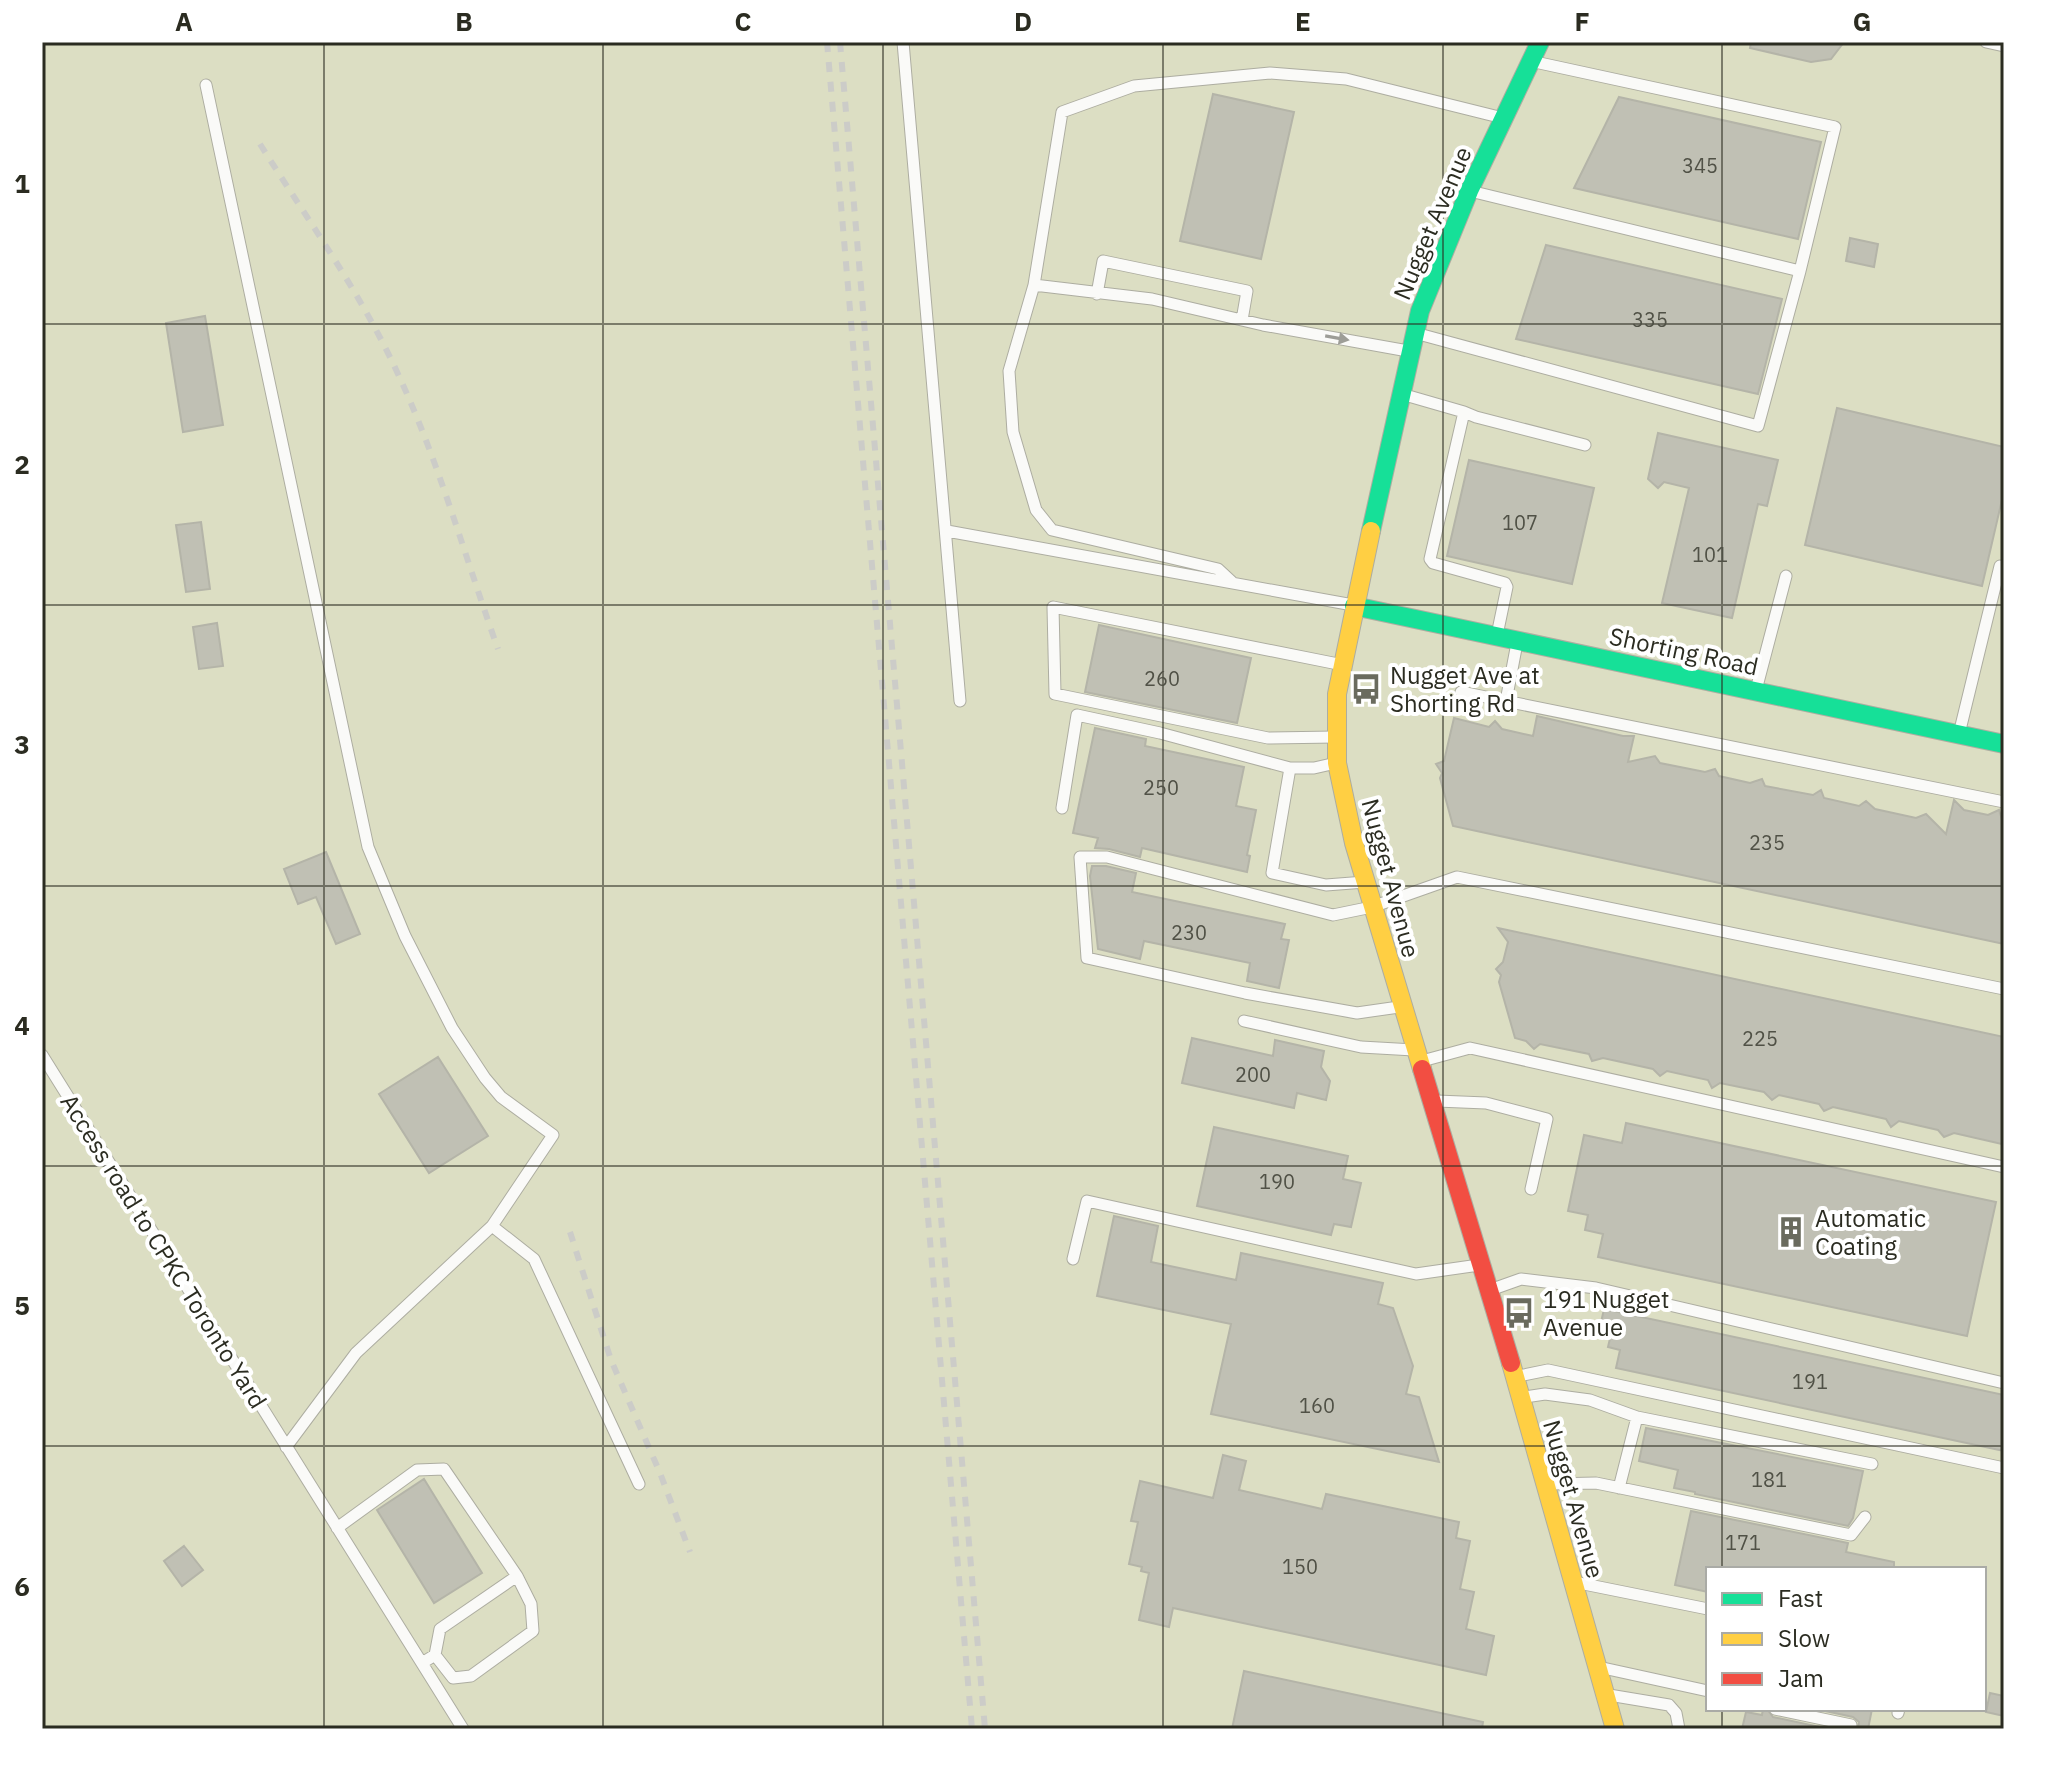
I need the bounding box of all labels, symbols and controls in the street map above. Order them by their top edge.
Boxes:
text: A [175,4,193,38]
text: B [455,4,473,38]
text: C [735,4,752,38]
text: D [1014,4,1032,38]
text: E [1295,4,1311,38]
text: F [1574,4,1590,38]
text: G [1853,4,1871,38]
street label: Nugget Avenue [1385,142,1479,304]
house number: 345 [1682,152,1718,179]
text: 1 [14,166,30,200]
house number: 335 [1632,306,1668,333]
one-way arrow [1324,333,1349,345]
text: 2 [14,447,30,481]
house number: 107 [1502,509,1538,536]
house number: 101 [1692,541,1728,568]
street label: Shorting Road [1607,620,1761,682]
place label: Nugget Ave at Shorting Rd [1390,659,1540,719]
house number: 260 [1144,665,1180,692]
bus stop icon: Nugget Ave at Shorting Rd [1349,672,1383,706]
text: 3 [14,727,30,761]
house number: 250 [1143,774,1179,801]
street label: Nugget Avenue [1354,795,1428,961]
house number: 235 [1749,829,1785,856]
house number: 230 [1171,919,1207,946]
text: 4 [14,1008,30,1042]
house number: 225 [1742,1025,1778,1052]
house number: 200 [1235,1061,1271,1088]
street label: Access road to CPKC Toronto Yard [54,1088,274,1414]
house number: 190 [1259,1168,1295,1195]
place label: Automatic Coating [1815,1202,1926,1262]
building icon: Automatic Coating [1774,1215,1808,1249]
place label: 191 Nugget Avenue [1543,1283,1669,1343]
text: 5 [14,1288,30,1322]
bus stop icon: 191 Nugget Avenue [1502,1296,1536,1330]
house number: 191 [1792,1368,1828,1395]
house number: 160 [1299,1392,1335,1419]
street label: Nugget Avenue [1536,1416,1612,1582]
house number: 181 [1751,1466,1787,1493]
house number: 171 [1725,1529,1761,1556]
house number: 150 [1282,1553,1318,1580]
legend [1706,1567,1986,1711]
text: 6 [14,1569,30,1603]
text: Fast [1778,1582,1823,1614]
text: Slow [1778,1622,1830,1654]
text: Jam [1778,1662,1824,1694]

